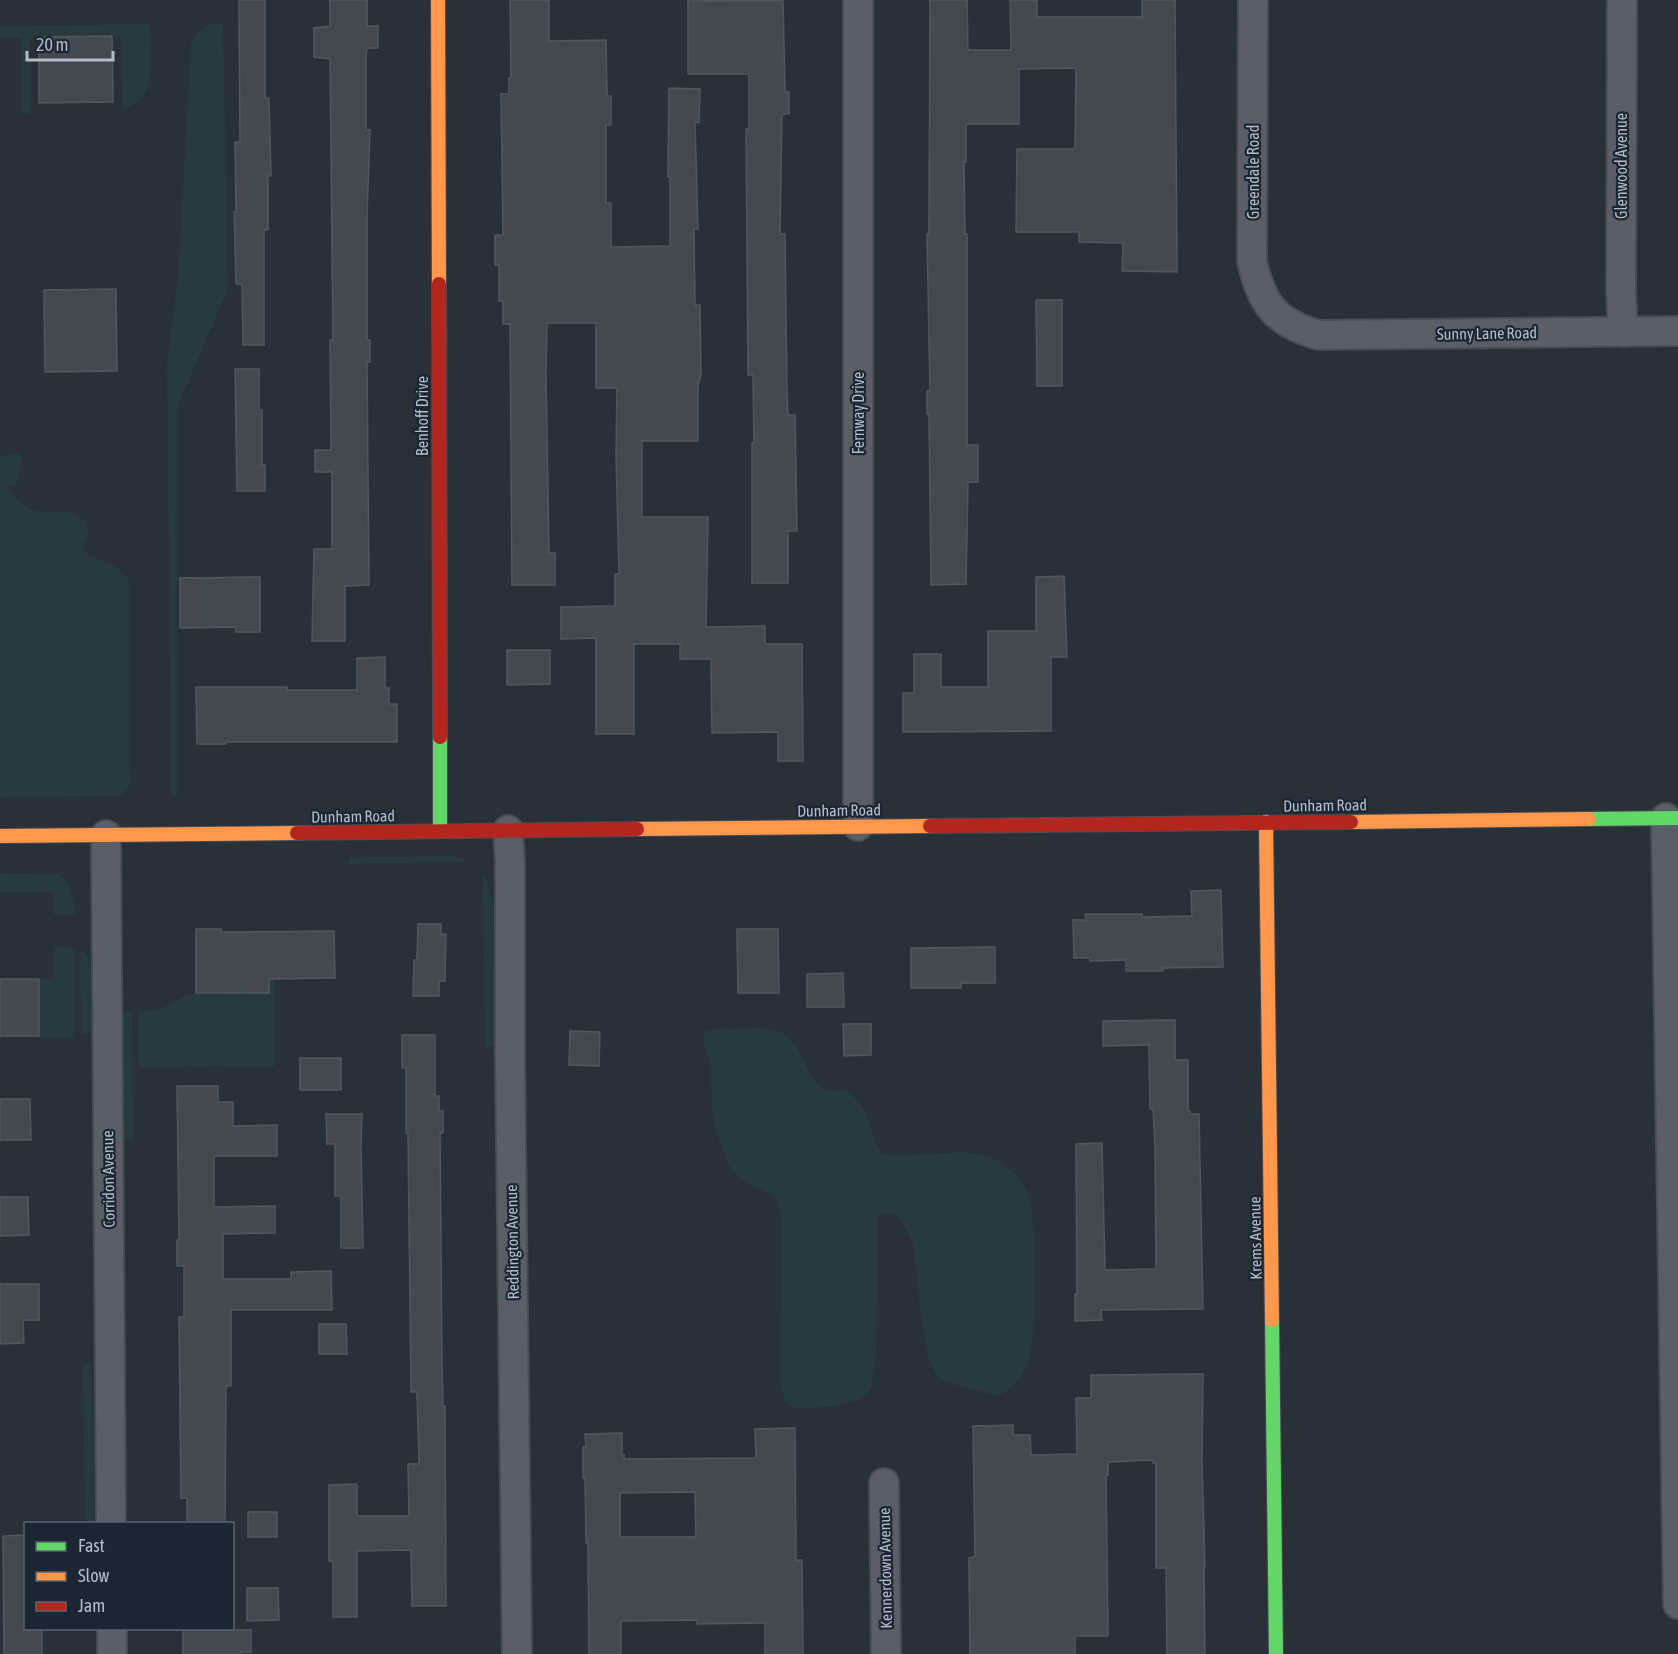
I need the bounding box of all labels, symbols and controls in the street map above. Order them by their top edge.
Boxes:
scale bar [27,24,112,62]
text: 20 m [36,34,68,55]
street label: Glenwood Avenue [1612,113,1630,219]
street label: Greendale Road [1244,125,1262,219]
street label: Sunny Lane Road [1437,323,1537,344]
street label: Fernway Drive [849,372,868,454]
street label: Benhoff Drive [413,376,431,456]
street label: Dunham Road [1283,795,1367,815]
street label: Dunham Road [797,800,881,820]
street label: Dunham Road [311,806,395,826]
street label: Corridon Avenue [98,1130,118,1228]
street label: Reddington Avenue [502,1184,523,1300]
street label: Krems Avenue [1245,1196,1265,1280]
street label: Kennerdown Avenue [875,1507,895,1629]
legend [24,1522,234,1630]
text: Fast [78,1535,105,1556]
text: Slow [78,1565,109,1586]
text: Jam [78,1595,105,1616]

